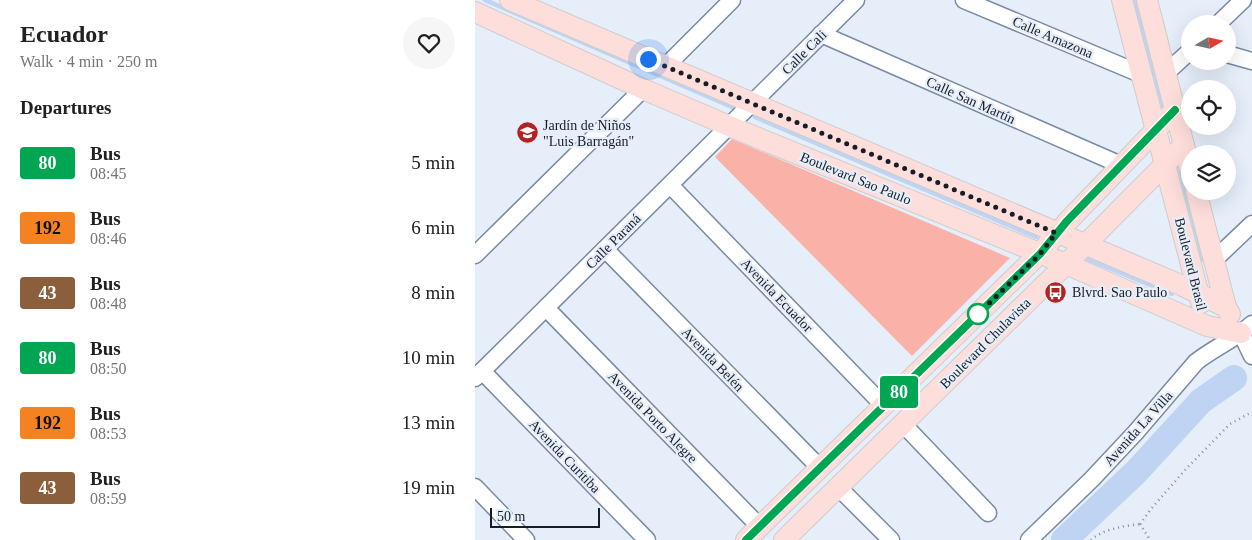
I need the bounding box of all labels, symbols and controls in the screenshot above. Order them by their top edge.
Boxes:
street label: Calle Amazona [1010,14,1096,61]
north arrow [1181,15,1236,70]
map controls [1181,15,1236,200]
button: heart [403,17,455,69]
text: Ecuador [20,21,108,47]
street label: Calle Cali [779,27,830,78]
your location [636,47,661,72]
text: Walk · 4 min · 250 m [20,53,157,70]
street label: Calle San Martín [924,74,1018,127]
button: locate [1181,80,1236,135]
text: Departures [20,97,111,118]
place label: Jardín de Niños "Luis Barragán" [543,118,634,149]
school or university icon: Jardín de Niños "Luis Barragán" [515,121,539,145]
text: Bus [90,143,121,164]
button: layers [1181,145,1236,200]
street label: Boulevard Sao Paulo [798,149,913,208]
text: 5 min [411,152,455,173]
text: 80 [39,153,57,173]
text: 08:45 [90,165,126,182]
text: Bus [90,208,121,229]
street label: Calle Paraná [583,210,644,272]
street label: Boulevard Brasil [1172,216,1209,312]
text: 6 min [411,217,455,238]
text: 192 [34,218,61,238]
text: 08:46 [90,230,126,247]
street label: Avenida Ecuador [738,255,816,336]
text: Bus [90,273,121,294]
bus stop icon: Blvrd. Sao Paulo [1044,280,1068,304]
text: 8 min [411,282,455,303]
text: 43 [39,283,57,303]
place label: Blvrd. Sao Paulo [1072,285,1167,300]
street label: Boulevard Chulavista [937,294,1034,392]
text: 08:48 [90,295,126,312]
unlabelled marker [967,303,989,325]
street label: Avenida Belén [679,324,747,394]
text: Bus [90,338,121,359]
text: 10 min [402,347,455,368]
text: 80 [39,348,57,368]
text: 08:50 [90,360,126,377]
street label: Avenida Porto Alegre [605,369,700,466]
line badge: 80 [877,376,921,408]
text: 80 [890,382,908,402]
street label: Avenida La Villa [1101,387,1176,469]
text: Bus [90,403,121,424]
text: 13 min [402,412,455,433]
text: 192 [34,413,61,433]
street label: Avenida Curitiba [526,417,604,497]
text: 08:53 [90,425,126,442]
text: Bus [90,468,121,489]
text: 19 min [402,477,455,498]
text: 43 [39,478,57,498]
text: 08:59 [90,490,126,507]
scale bar [490,505,600,528]
text: 50 m [497,509,525,524]

